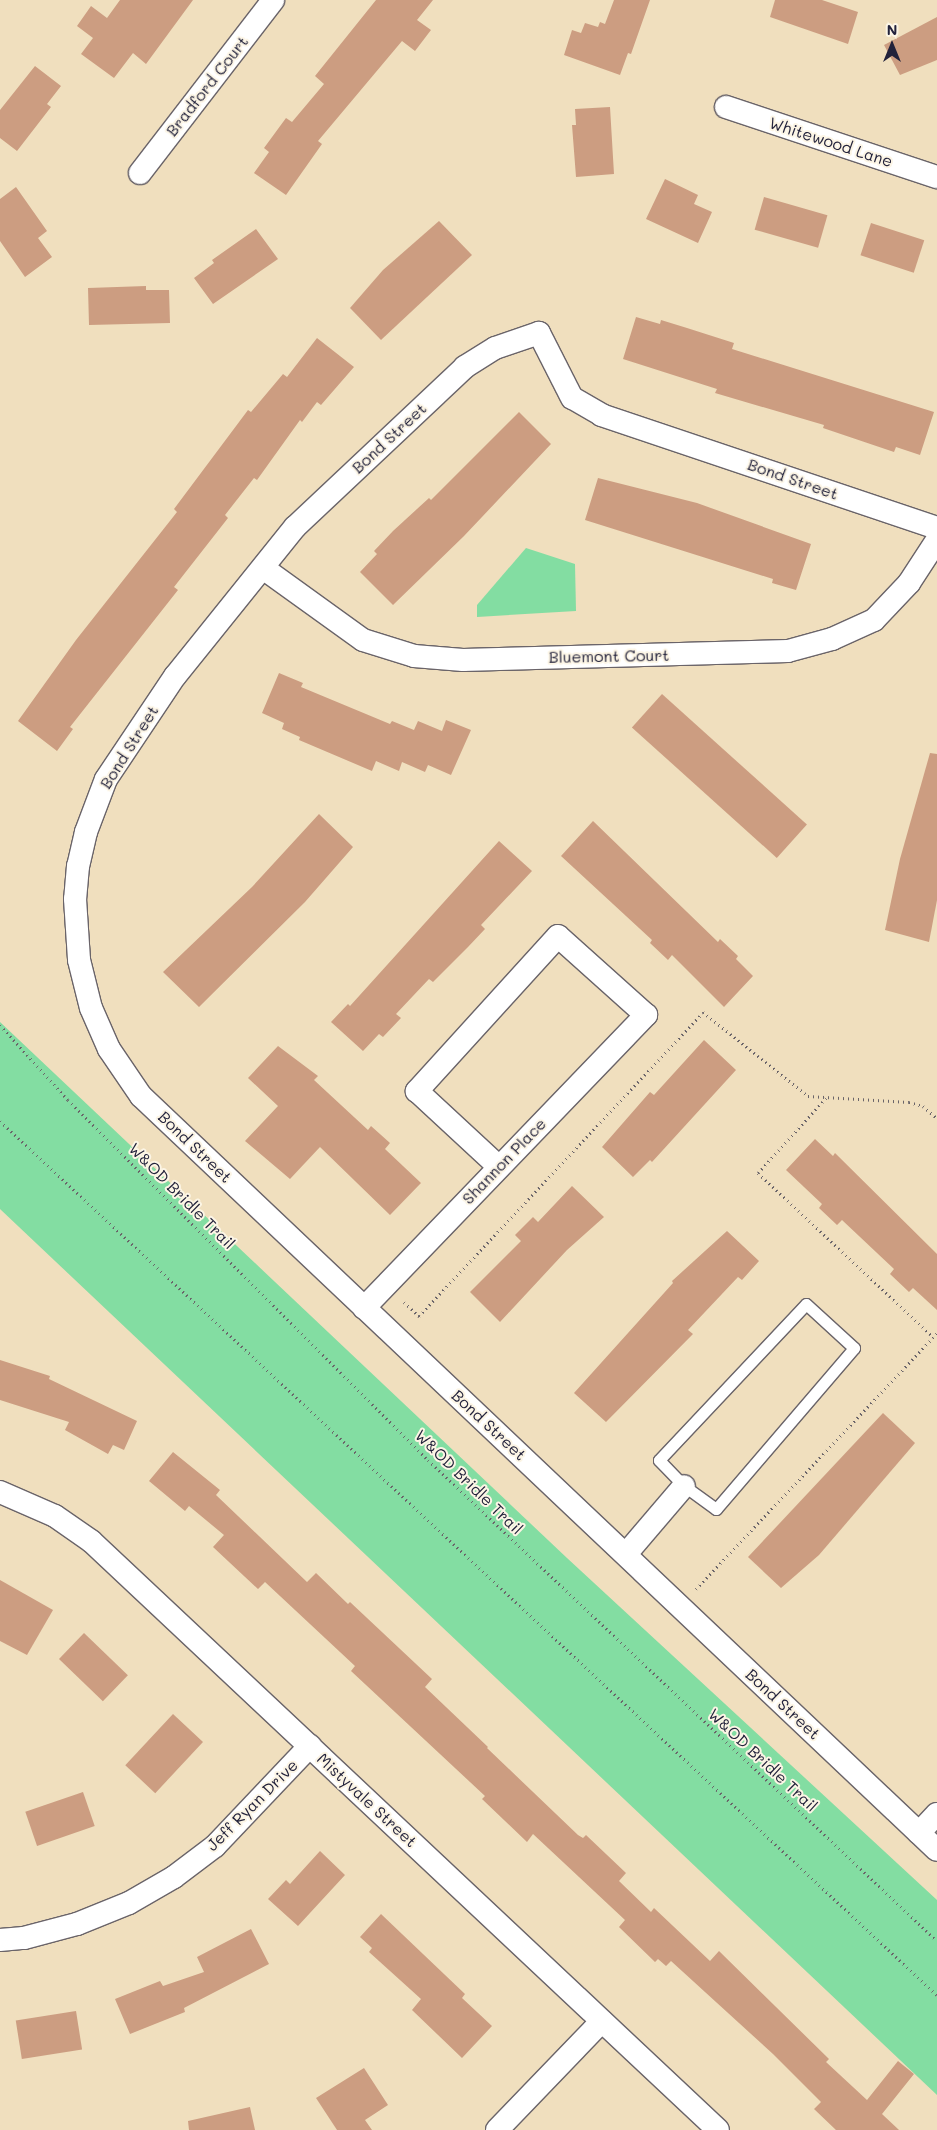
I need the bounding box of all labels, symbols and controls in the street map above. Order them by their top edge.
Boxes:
north arrow [867,20,917,70]
text: N [887,20,897,39]
street label: Bradford Court [162,32,252,140]
street label: Whitewood Lane [767,113,895,171]
street label: Bond Street [348,399,430,477]
street label: Bond Street [745,455,841,503]
street label: Bluemont Court [549,645,669,667]
street label: Bond Street [96,702,162,792]
street label: Bond Street [154,1107,236,1187]
street label: Shannon Place [458,1114,550,1208]
street label: W&OD Bridle Trail [125,1139,239,1253]
street label: Bond Street [448,1386,530,1464]
street label: W&OD Bridle Trail [411,1426,527,1538]
street label: Bond Street [742,1665,824,1743]
street label: W&OD Bridle Trail [704,1704,822,1816]
street label: Mistyvale Street [313,1749,421,1851]
street label: Jeff Ryan Drive [202,1755,302,1855]

